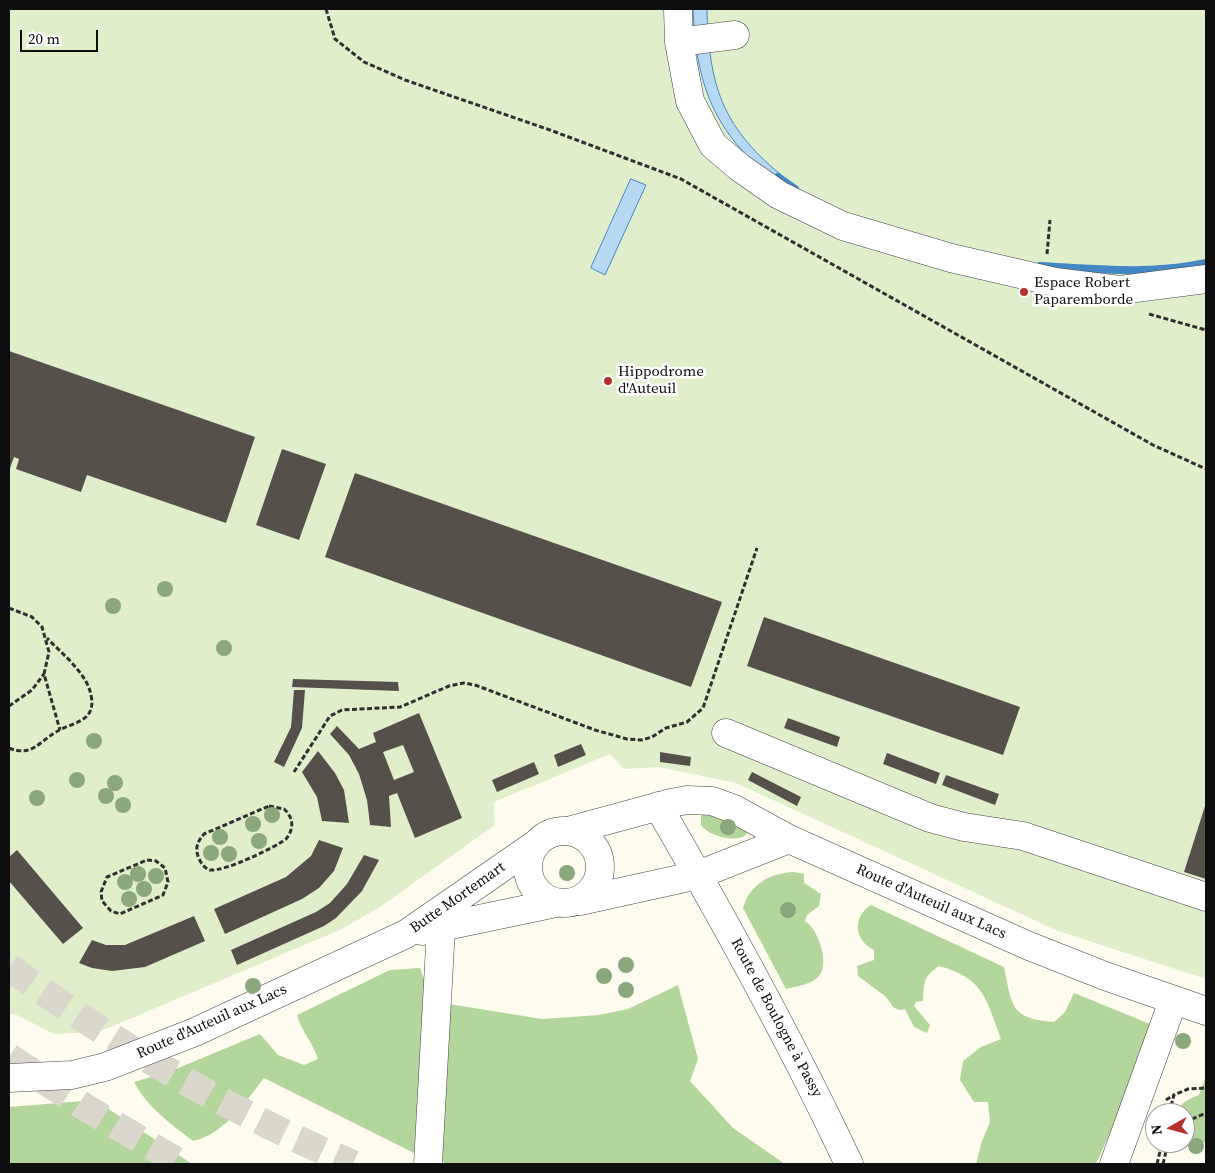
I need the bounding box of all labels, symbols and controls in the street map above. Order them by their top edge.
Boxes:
scale bar [22,20,100,52]
text: 20 m [28,28,60,49]
place label: Espace Robert Paparemborde [1034,274,1133,309]
marker: Espace Robert Paparemborde [1018,286,1030,298]
place label: Hippodrome d'Auteuil [618,363,704,398]
marker: Hippodrome d'Auteuil [602,375,614,387]
street label: Butte Mortemart [407,858,509,938]
street label: Route d'Auteuil aux Lacs [853,861,1009,943]
street label: Route de Boulogne à Passy [726,935,826,1101]
street label: Route d'Auteuil aux Lacs [134,981,290,1063]
north arrow [1145,1103,1195,1153]
text: N [1146,1123,1167,1136]

